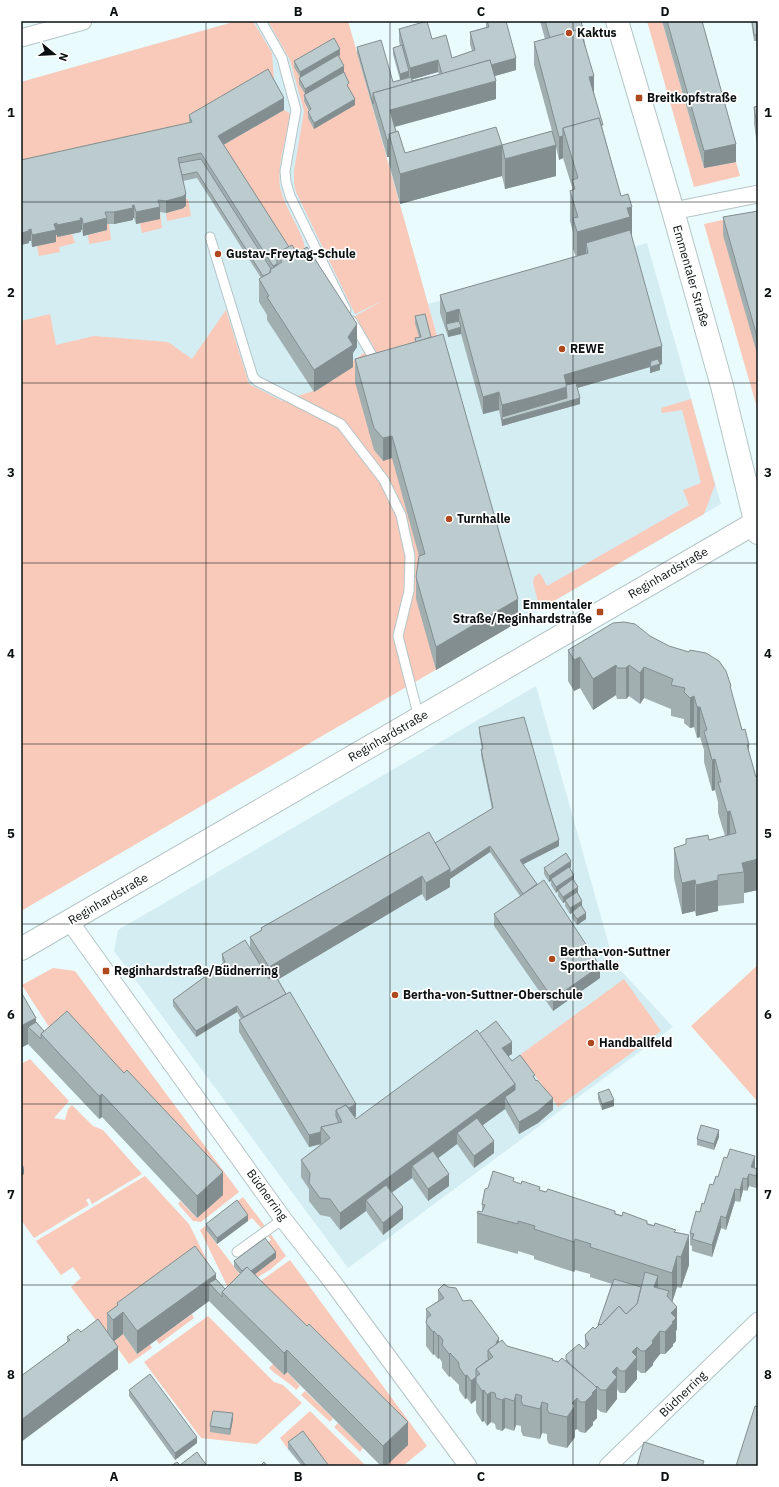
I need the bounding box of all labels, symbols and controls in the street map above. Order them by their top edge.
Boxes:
text: A [110,3,119,20]
text: B [294,3,303,20]
text: C [477,3,486,20]
text: D [660,3,670,20]
place label: Kaktus [577,25,617,40]
marker: Kaktus [564,28,574,38]
north arrow [34,34,74,74]
text: N [56,51,71,63]
place label: Breitkopfstraße [647,90,737,105]
marker: Breitkopfstraße [634,93,644,103]
text: 1 [7,104,15,121]
text: 1 [764,104,772,121]
street label: Emmentaler Straße [670,223,713,329]
place label: Gustav-Freytag-Schule [226,246,356,261]
marker: Gustav-Freytag-Schule [213,249,223,259]
text: 2 [7,284,15,301]
text: 2 [764,284,772,301]
place label: REWE [570,341,604,356]
marker: REWE [557,344,567,354]
text: 3 [7,464,15,481]
text: 3 [764,464,772,481]
place label: Turnhalle [457,511,511,526]
marker: Turnhalle [444,514,454,524]
street label: Reginhardstraße [625,543,711,602]
place label: Emmentaler Straße/Reginhardstraße [453,597,592,626]
marker: Emmentaler Straße/Reginhardstraße [595,607,605,617]
text: 4 [7,645,15,662]
text: 4 [764,645,772,662]
street label: Reginhardstraße [345,706,431,765]
text: 5 [7,825,15,842]
text: 5 [764,825,772,842]
street label: Reginhardstraße [65,869,151,928]
place label: Bertha-von-Suttner Sporthalle [560,944,670,973]
marker: Bertha-von-Suttner Sporthalle [547,954,557,964]
place label: Reginhardstraße/Büdnerring [114,963,278,978]
marker: Reginhardstraße/Büdnerring [101,966,111,976]
place label: Bertha-von-Suttner-Oberschule [403,987,583,1002]
marker: Bertha-von-Suttner-Oberschule [390,990,400,1000]
text: 6 [7,1006,15,1023]
text: 6 [764,1006,772,1023]
place label: Handballfeld [599,1035,672,1050]
marker: Handballfeld [586,1038,596,1048]
street label: Büdnerring [244,1166,291,1224]
text: 7 [7,1186,15,1203]
text: 7 [764,1186,772,1203]
text: 8 [7,1366,15,1383]
text: 8 [764,1366,772,1383]
street label: Büdnerring [656,1367,710,1420]
text: A [110,1468,119,1485]
text: B [294,1468,303,1485]
text: C [477,1468,486,1485]
text: D [660,1468,670,1485]

